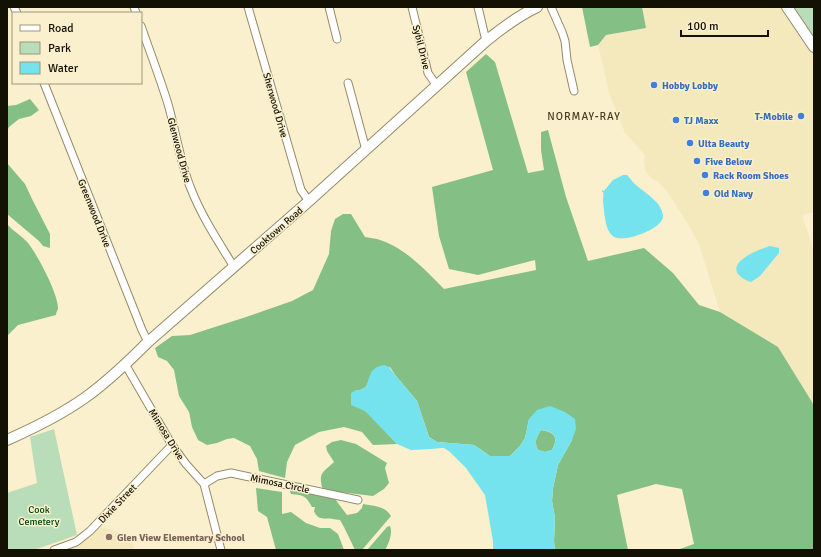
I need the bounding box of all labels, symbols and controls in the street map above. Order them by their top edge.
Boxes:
legend [12,12,142,84]
scale bar [681,12,768,38]
text: 100 m [687,19,719,34]
text: Road [48,21,74,36]
street label: Sybil Drive [410,24,432,71]
text: Park [48,41,71,56]
text: Water [48,61,79,76]
street label: Sherwood Drive [260,71,290,139]
marker: Hobby Lobby [649,80,659,90]
place label: Hobby Lobby [662,80,718,92]
district label: NORMAY-RAY [547,110,621,123]
place label: T-Mobile [755,111,793,123]
marker: T-Mobile [796,111,806,121]
marker: TJ Maxx [671,115,681,125]
place label: TJ Maxx [684,115,719,127]
street label: Glenwood Drive [165,116,193,184]
marker: Ulta Beauty [685,138,695,148]
place label: Ulta Beauty [698,138,749,150]
marker: Five Below [692,156,702,166]
place label: Five Below [705,156,752,168]
marker: Rack Room Shoes [700,170,710,180]
place label: Rack Room Shoes [713,170,789,182]
street label: Greenwood Drive [75,177,113,249]
marker: Old Navy [701,188,711,198]
place label: Old Navy [714,188,753,200]
street label: Cooktown Road [248,205,306,257]
street label: Mimosa Drive [146,407,187,462]
street label: Mimosa Circle [249,472,311,496]
street label: Dixie Street [96,481,140,526]
park label: Cook Cemetery [19,504,60,528]
marker: Glen View Elementary School [104,532,114,542]
place label: Glen View Elementary School [117,532,245,544]

